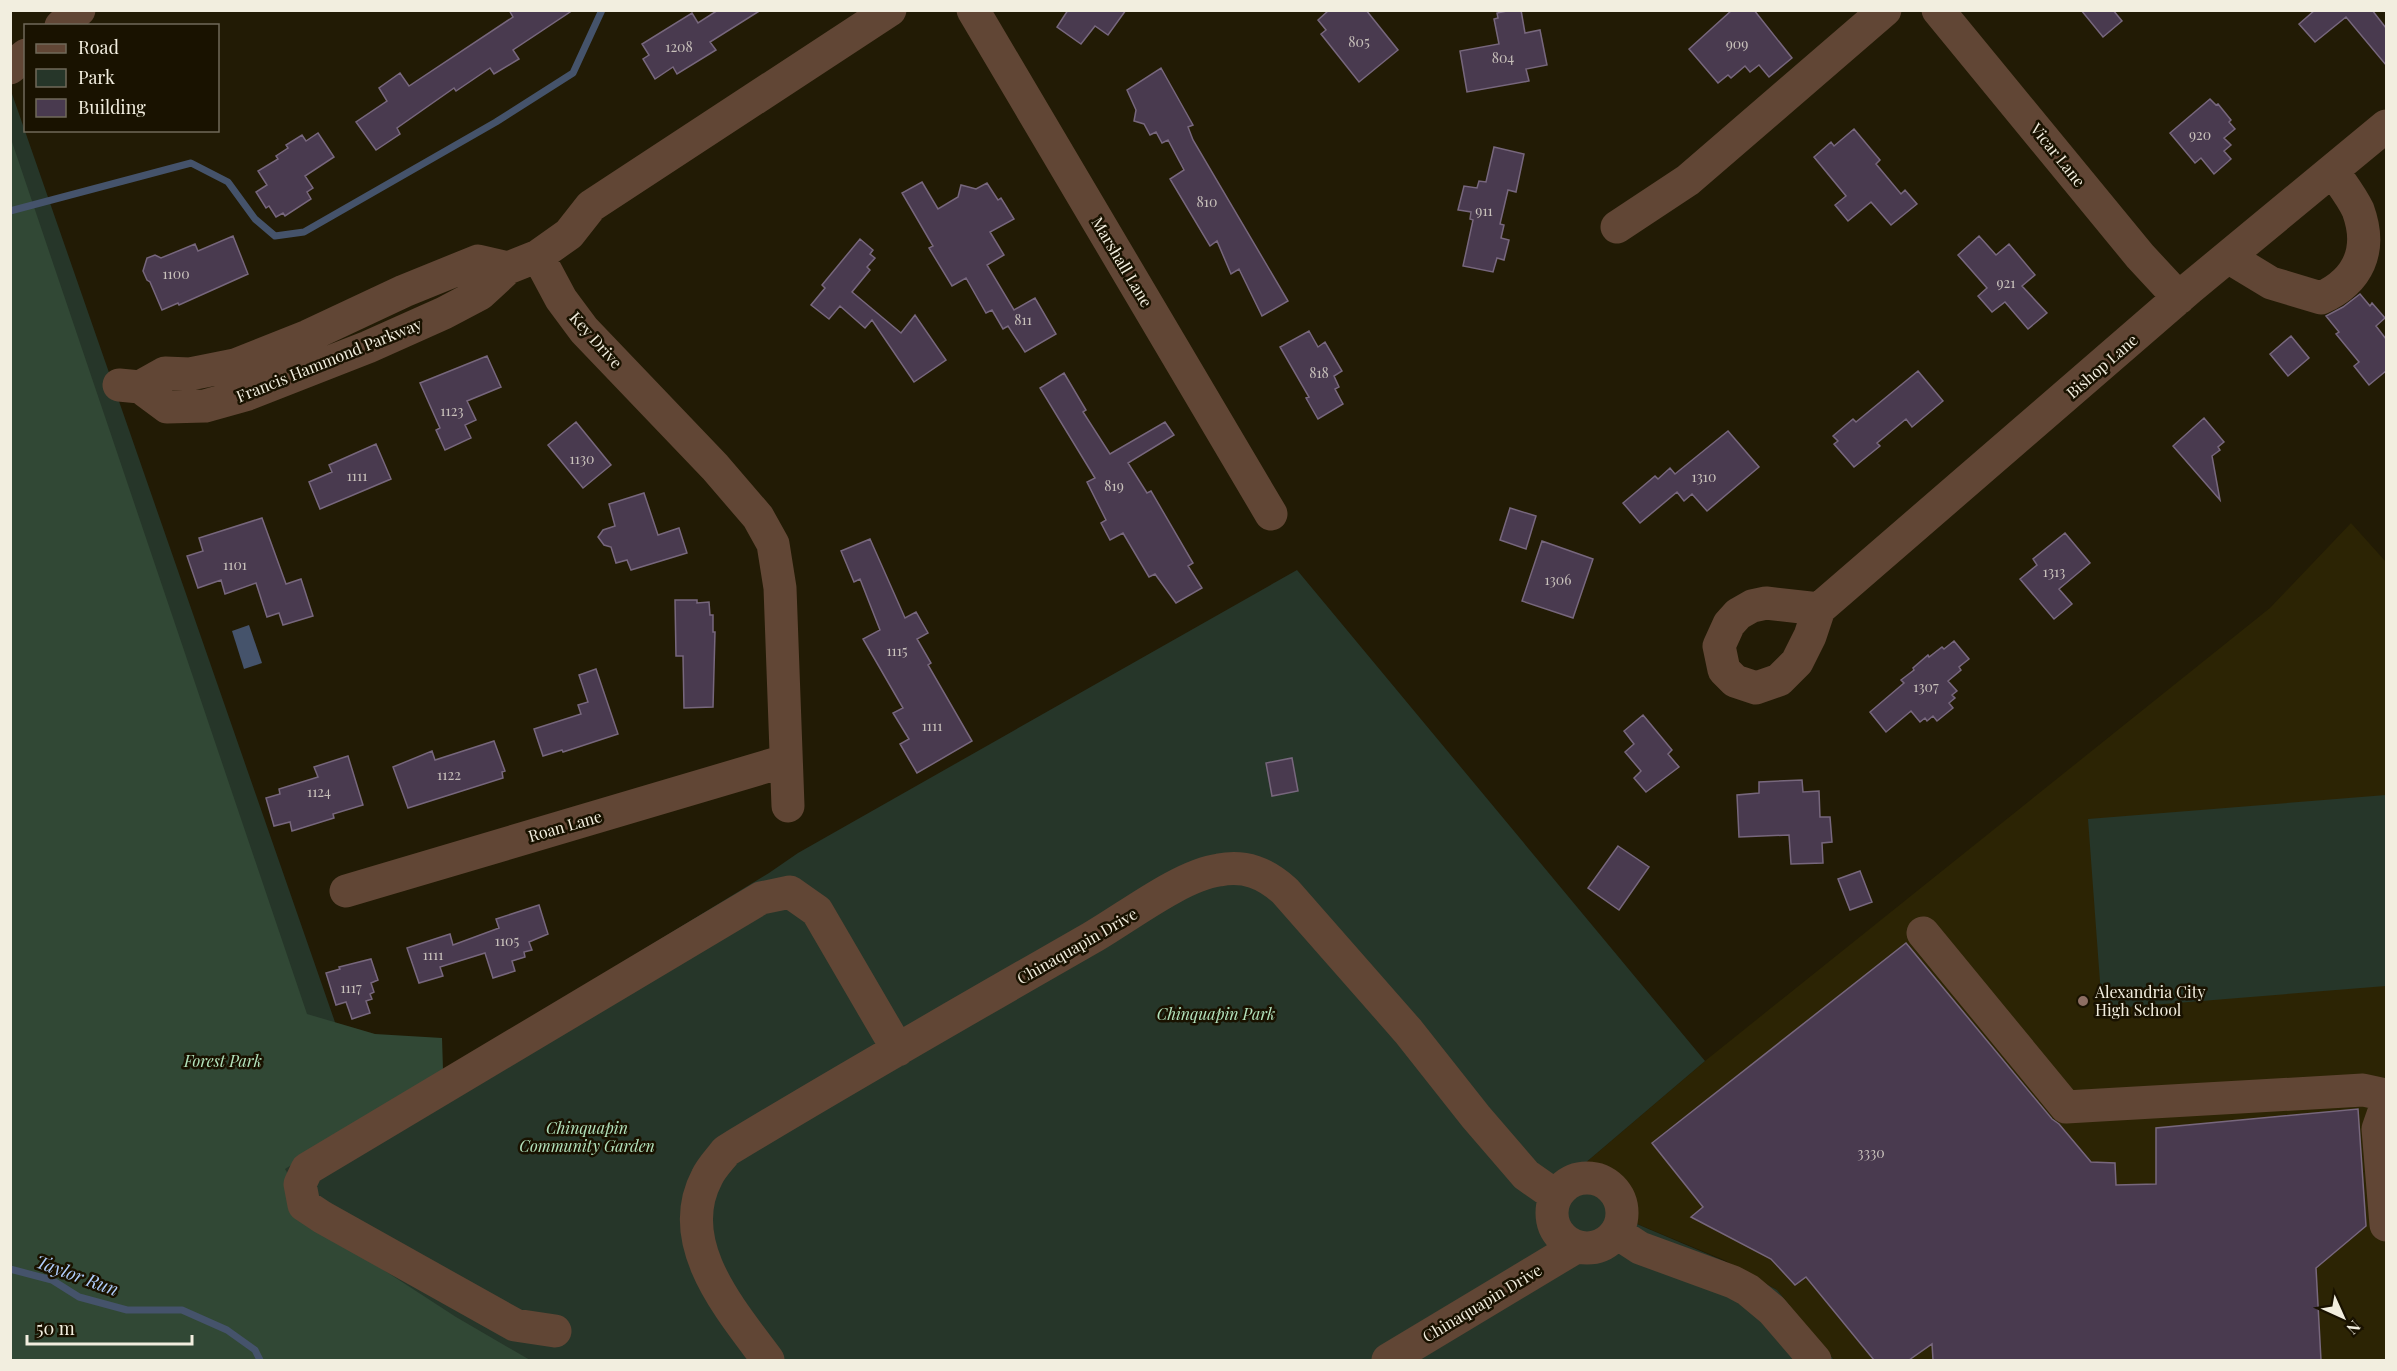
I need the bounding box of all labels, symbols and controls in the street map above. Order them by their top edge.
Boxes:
legend [24,24,219,132]
house number: 805 [1348,32,1370,51]
house number: 909 [1726,34,1748,53]
text: Road [78,35,119,59]
house number: 1208 [665,37,693,56]
house number: 804 [1492,48,1514,67]
text: Park [78,65,115,89]
text: Building [78,95,146,119]
street label: Vicar Lane [2026,118,2090,191]
house number: 920 [2189,125,2211,144]
house number: 810 [1197,192,1217,211]
house number: 911 [1475,201,1493,220]
street label: Marshall Lane [1087,213,1158,311]
house number: 1100 [162,264,190,283]
house number: 921 [1996,273,2016,292]
street label: Key Drive [565,307,627,372]
house number: 811 [1014,310,1032,329]
street label: Francis Hammond Parkway [233,313,425,406]
street label: Bishop Lane [2061,329,2142,402]
house number: 818 [1309,363,1329,382]
house number: 1123 [440,401,464,420]
house number: 1130 [570,449,594,468]
house number: 1111 [347,466,367,485]
house number: 1310 [1692,467,1716,486]
house number: 819 [1104,476,1124,495]
house number: 1101 [223,555,247,574]
house number: 1313 [2043,562,2065,581]
house number: 1306 [1545,570,1571,589]
house number: 1115 [886,641,908,660]
house number: 1307 [1913,677,1939,696]
house number: 1111 [922,716,942,735]
house number: 1122 [437,765,461,784]
house number: 1124 [307,782,331,801]
street label: Roan Lane [526,805,604,846]
street label: Chinaquapin Drive [1013,903,1141,989]
house number: 1105 [495,931,519,950]
house number: 1111 [423,945,443,964]
house number: 1117 [340,978,362,997]
place label: Alexandria City High School [2094,981,2205,1020]
marker: Alexandria City High School [2076,994,2090,1008]
park label: Chinquapin Park [1157,1003,1275,1024]
park label: Forest Park [183,1050,262,1071]
park label: Chinquapin Community Garden [519,1117,655,1156]
house number: 3330 [1857,1143,1885,1162]
water label: Taylor Run [33,1249,122,1301]
street label: Chinaquapin Drive [1418,1259,1545,1346]
north arrow [2313,1287,2373,1347]
scale bar [27,1308,192,1346]
text: 50 m [36,1316,75,1340]
text: N [2342,1316,2365,1340]

